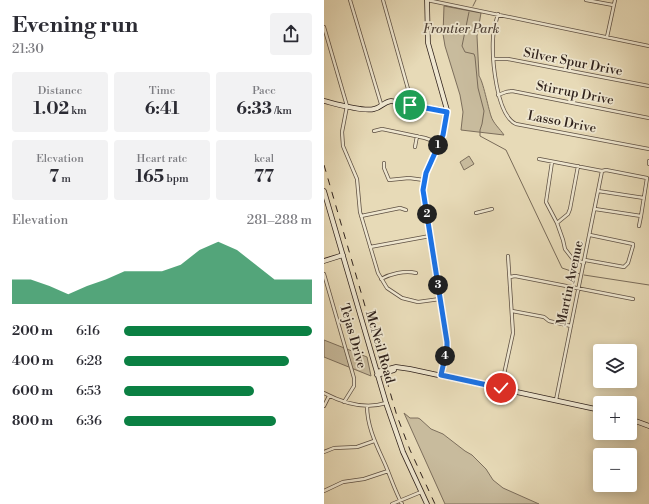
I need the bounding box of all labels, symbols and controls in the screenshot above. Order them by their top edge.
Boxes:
text: Evening run [12,12,138,39]
button: share [270,13,312,55]
park label: Frontier Park [423,21,499,37]
text: 21:30 [12,41,44,57]
street label: Silver Spur Drive [522,45,624,80]
street label: Stirrup Drive [535,78,616,108]
text: Distance [38,84,82,98]
text: Time [149,84,175,98]
text: Pace [252,84,276,98]
pin [393,88,427,122]
icon: arrive [399,94,421,116]
text: 1.02 [33,98,69,120]
text: 6:41 [145,98,179,120]
text: 6:33 [236,98,272,120]
text: km [69,104,87,118]
text: /km [272,104,292,118]
street label: Lasso Drive [526,108,598,137]
pin: 1 [428,135,448,155]
text: 1 [435,138,441,152]
text: Elevation [36,152,84,166]
text: Heart rate [137,152,187,166]
text: kcal [254,152,274,166]
text: 7 [49,166,59,188]
text: 165 [135,166,164,188]
text: 77 [254,166,274,188]
text: m [59,172,71,186]
text: bpm [164,172,189,186]
pin: 2 [417,204,437,224]
text: 2 [424,207,430,221]
text: Elevation [12,212,68,228]
text: 281–288 m [247,212,312,228]
street label: Martin Avenue [553,239,587,327]
pin: 3 [428,275,448,295]
text: 3 [435,278,441,292]
street label: Tejas Drive [336,302,370,371]
street label: McNeil Road [362,309,398,386]
text: 200 m [12,323,53,339]
text: 6:16 [76,323,100,339]
map controls [593,344,637,492]
button: layers [593,344,637,388]
pin: 4 [435,346,455,366]
text: 4 [441,349,449,363]
text: 400 m [12,353,54,369]
text: 6:28 [76,353,102,369]
pin [484,371,518,405]
icon: check [490,377,512,399]
text: 600 m [12,383,53,399]
text: 6:53 [76,383,101,399]
button: + [593,396,637,440]
text: 800 m [12,413,53,429]
text: 6:36 [76,413,102,429]
button: − [593,448,637,492]

